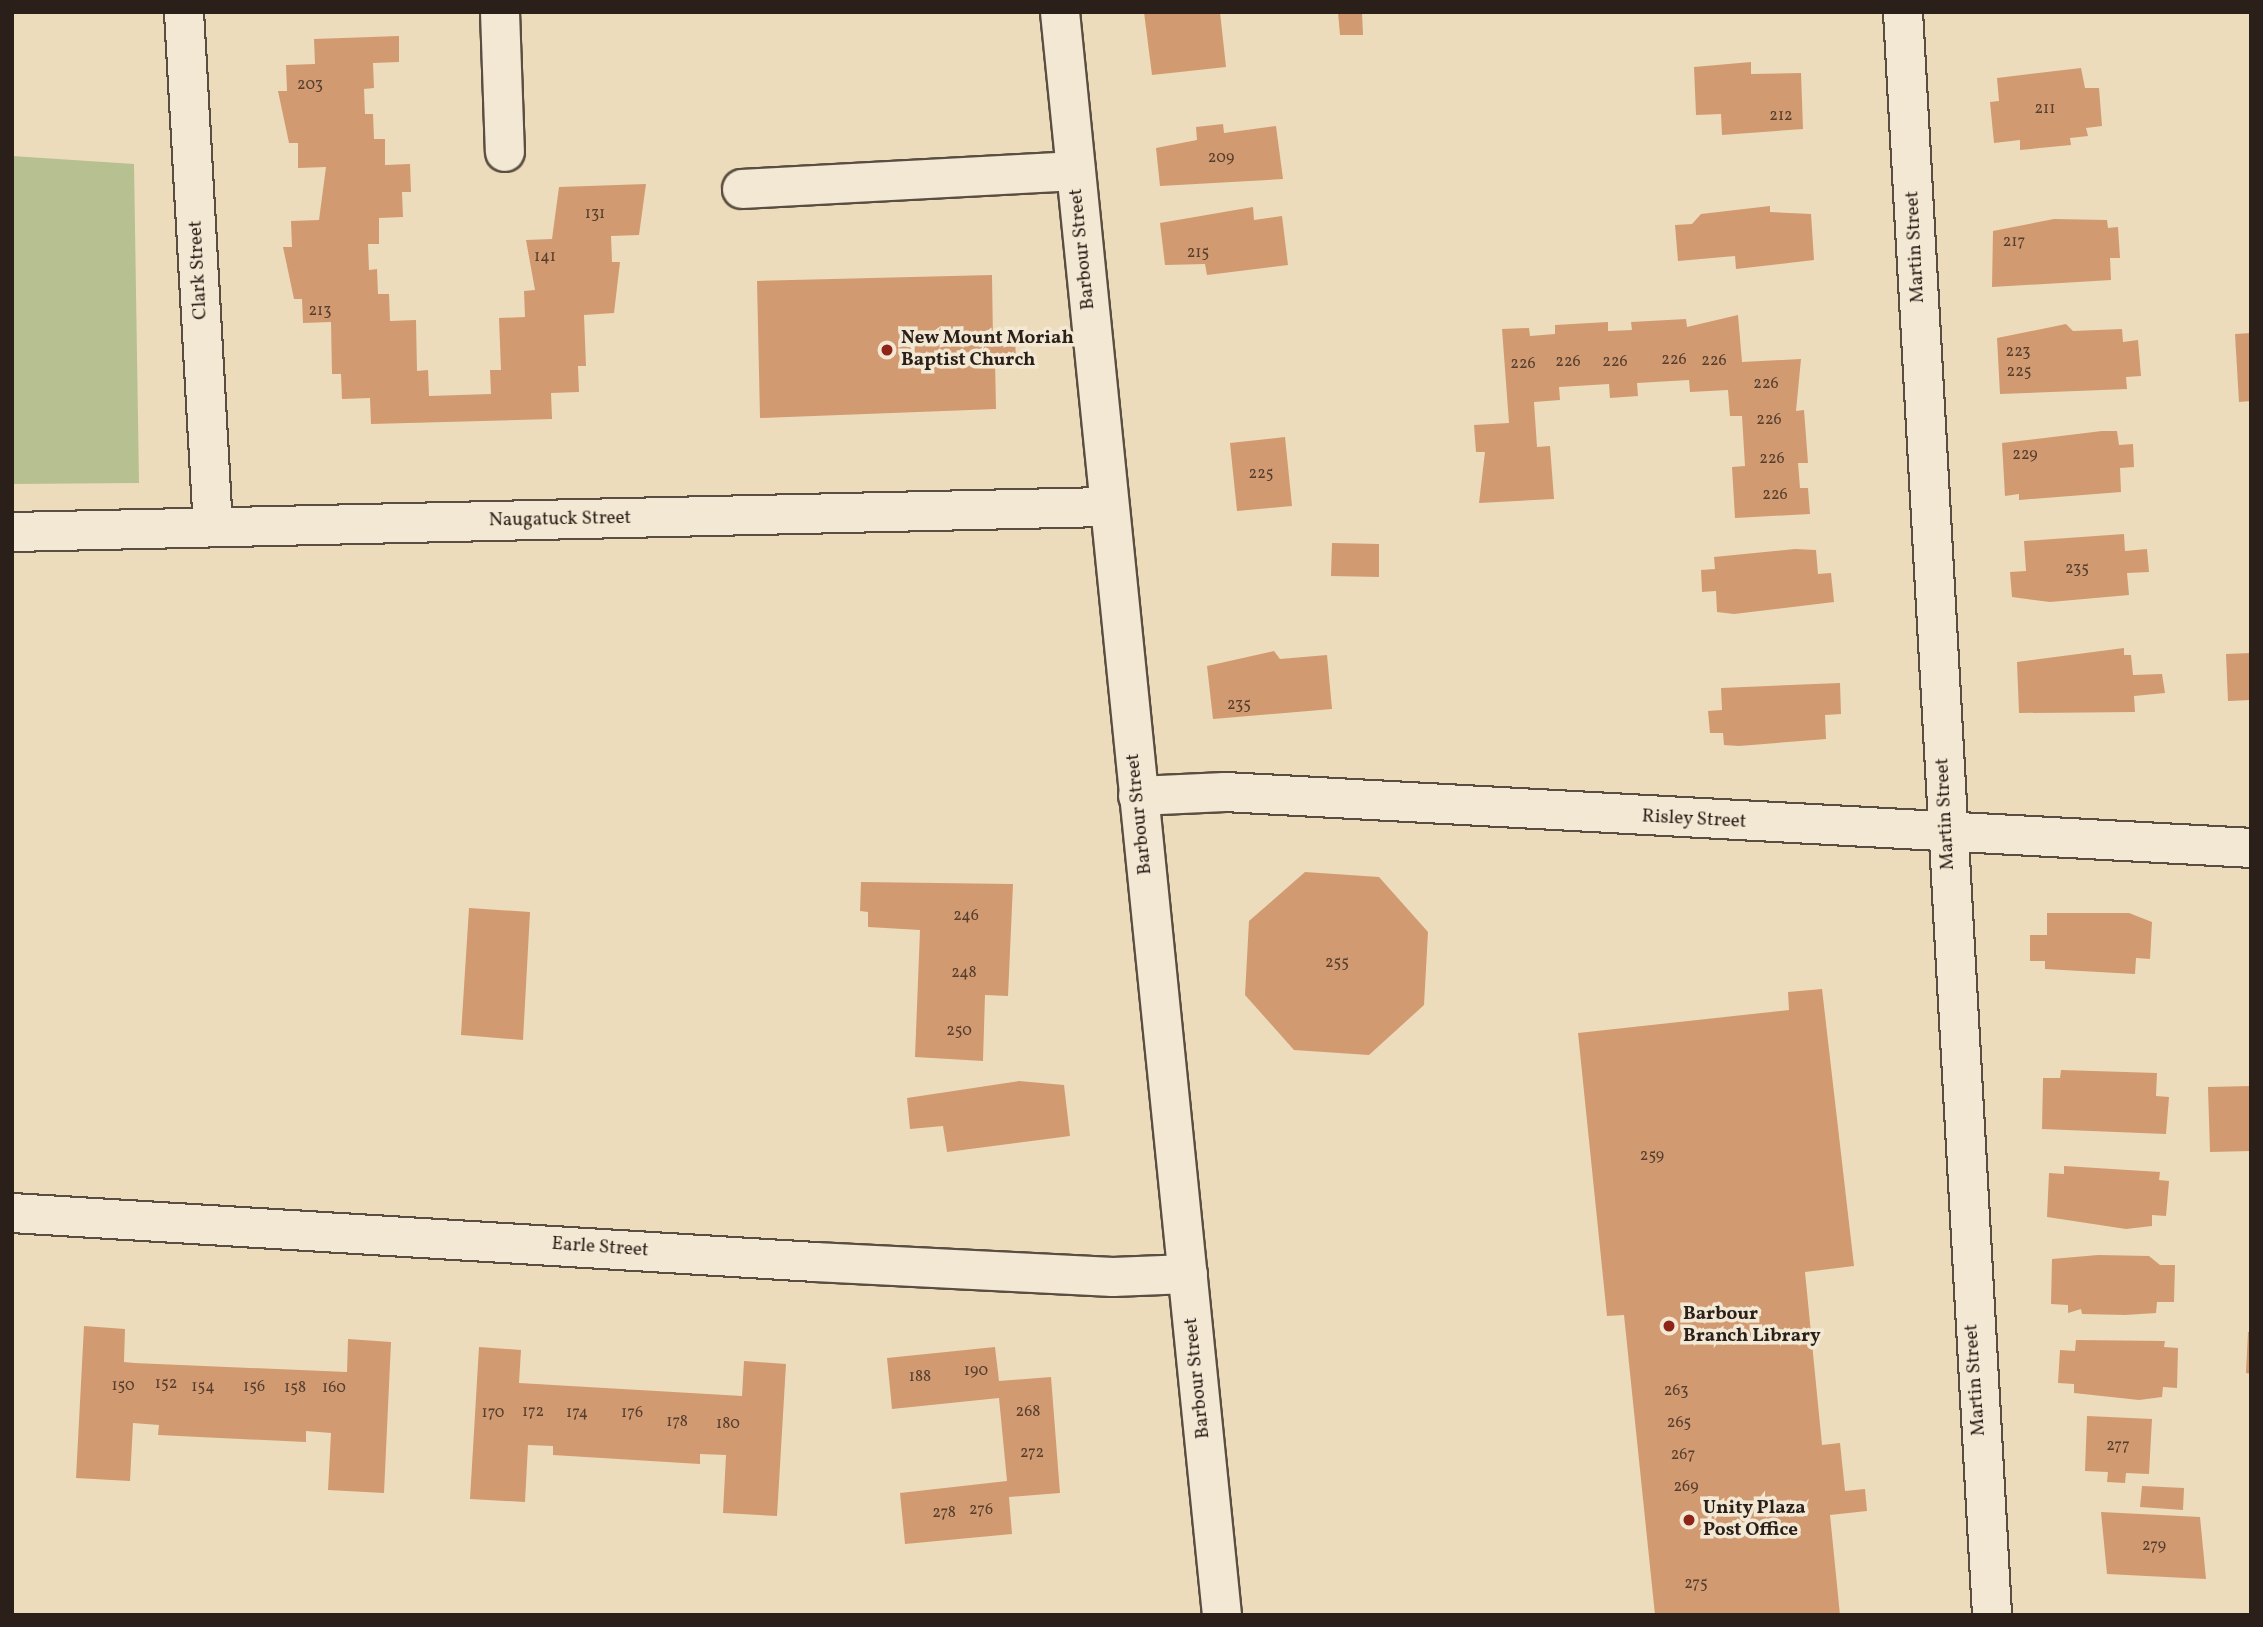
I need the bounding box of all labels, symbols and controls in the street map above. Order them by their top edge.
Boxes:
house number: 203 [297,75,323,95]
house number: 211 [2034,99,2056,119]
house number: 212 [1769,106,1793,126]
house number: 209 [1208,148,1234,168]
street label: Barbour Street [1065,187,1101,311]
street label: Martin Street [1902,190,1930,304]
house number: 131 [585,204,605,224]
street label: Clark Street [185,220,213,320]
house number: 217 [2003,232,2025,252]
house number: 215 [1187,243,1209,263]
house number: 141 [534,247,556,267]
house number: 213 [308,301,332,321]
place label: New Mount Moriah Baptist Church [901,328,1074,372]
marker: New Mount Moriah Baptist Church [879,342,895,358]
house number: 223 [2006,342,2030,362]
house number: 226 [1661,350,1687,370]
house number: 226 [1701,351,1727,371]
house number: 226 [1555,352,1581,372]
house number: 226 [1602,352,1628,372]
house number: 226 [1510,354,1536,374]
house number: 225 [2007,362,2031,382]
house number: 226 [1753,374,1779,394]
house number: 226 [1756,410,1782,430]
house number: 229 [2012,445,2038,465]
house number: 226 [1759,449,1785,469]
house number: 225 [1249,464,1273,484]
house number: 226 [1762,485,1788,505]
street label: Naugatuck Street [489,507,631,533]
house number: 235 [2065,559,2089,579]
house number: 235 [1227,695,1251,715]
street label: Barbour Street [1122,752,1158,876]
street label: Martin Street [1932,757,1960,871]
street label: Risley Street [1641,806,1747,834]
house number: 246 [953,906,979,926]
house number: 255 [1325,953,1349,973]
house number: 248 [951,963,977,983]
house number: 250 [946,1021,972,1041]
house number: 259 [1640,1146,1664,1166]
street label: Earle Street [551,1233,649,1263]
place label: Barbour Branch Library [1683,1304,1821,1348]
street label: Barbour Street [1180,1316,1216,1440]
marker: Barbour Branch Library [1661,1318,1677,1334]
street label: Martin Street [1961,1323,1991,1437]
house number: 190 [964,1361,988,1381]
house number: 188 [909,1367,931,1387]
house number: 152 [155,1374,177,1394]
house number: 150 [111,1376,135,1396]
house number: 154 [191,1377,215,1397]
house number: 156 [243,1377,265,1397]
house number: 158 [284,1378,306,1398]
house number: 160 [322,1378,346,1398]
house number: 263 [1664,1381,1688,1401]
house number: 172 [522,1402,544,1422]
house number: 268 [1016,1402,1040,1422]
house number: 170 [482,1403,504,1423]
house number: 174 [566,1403,588,1423]
house number: 176 [621,1403,643,1423]
house number: 178 [666,1412,688,1432]
house number: 265 [1667,1413,1691,1433]
house number: 180 [716,1414,740,1434]
house number: 277 [2106,1436,2130,1456]
house number: 272 [1020,1443,1044,1463]
house number: 267 [1671,1445,1695,1465]
house number: 269 [1674,1477,1698,1497]
place label: Unity Plaza Post Office [1703,1498,1806,1542]
house number: 276 [969,1500,993,1520]
house number: 278 [932,1503,956,1523]
marker: Unity Plaza Post Office [1681,1512,1697,1528]
house number: 279 [2142,1536,2166,1556]
house number: 275 [1684,1574,1708,1594]

